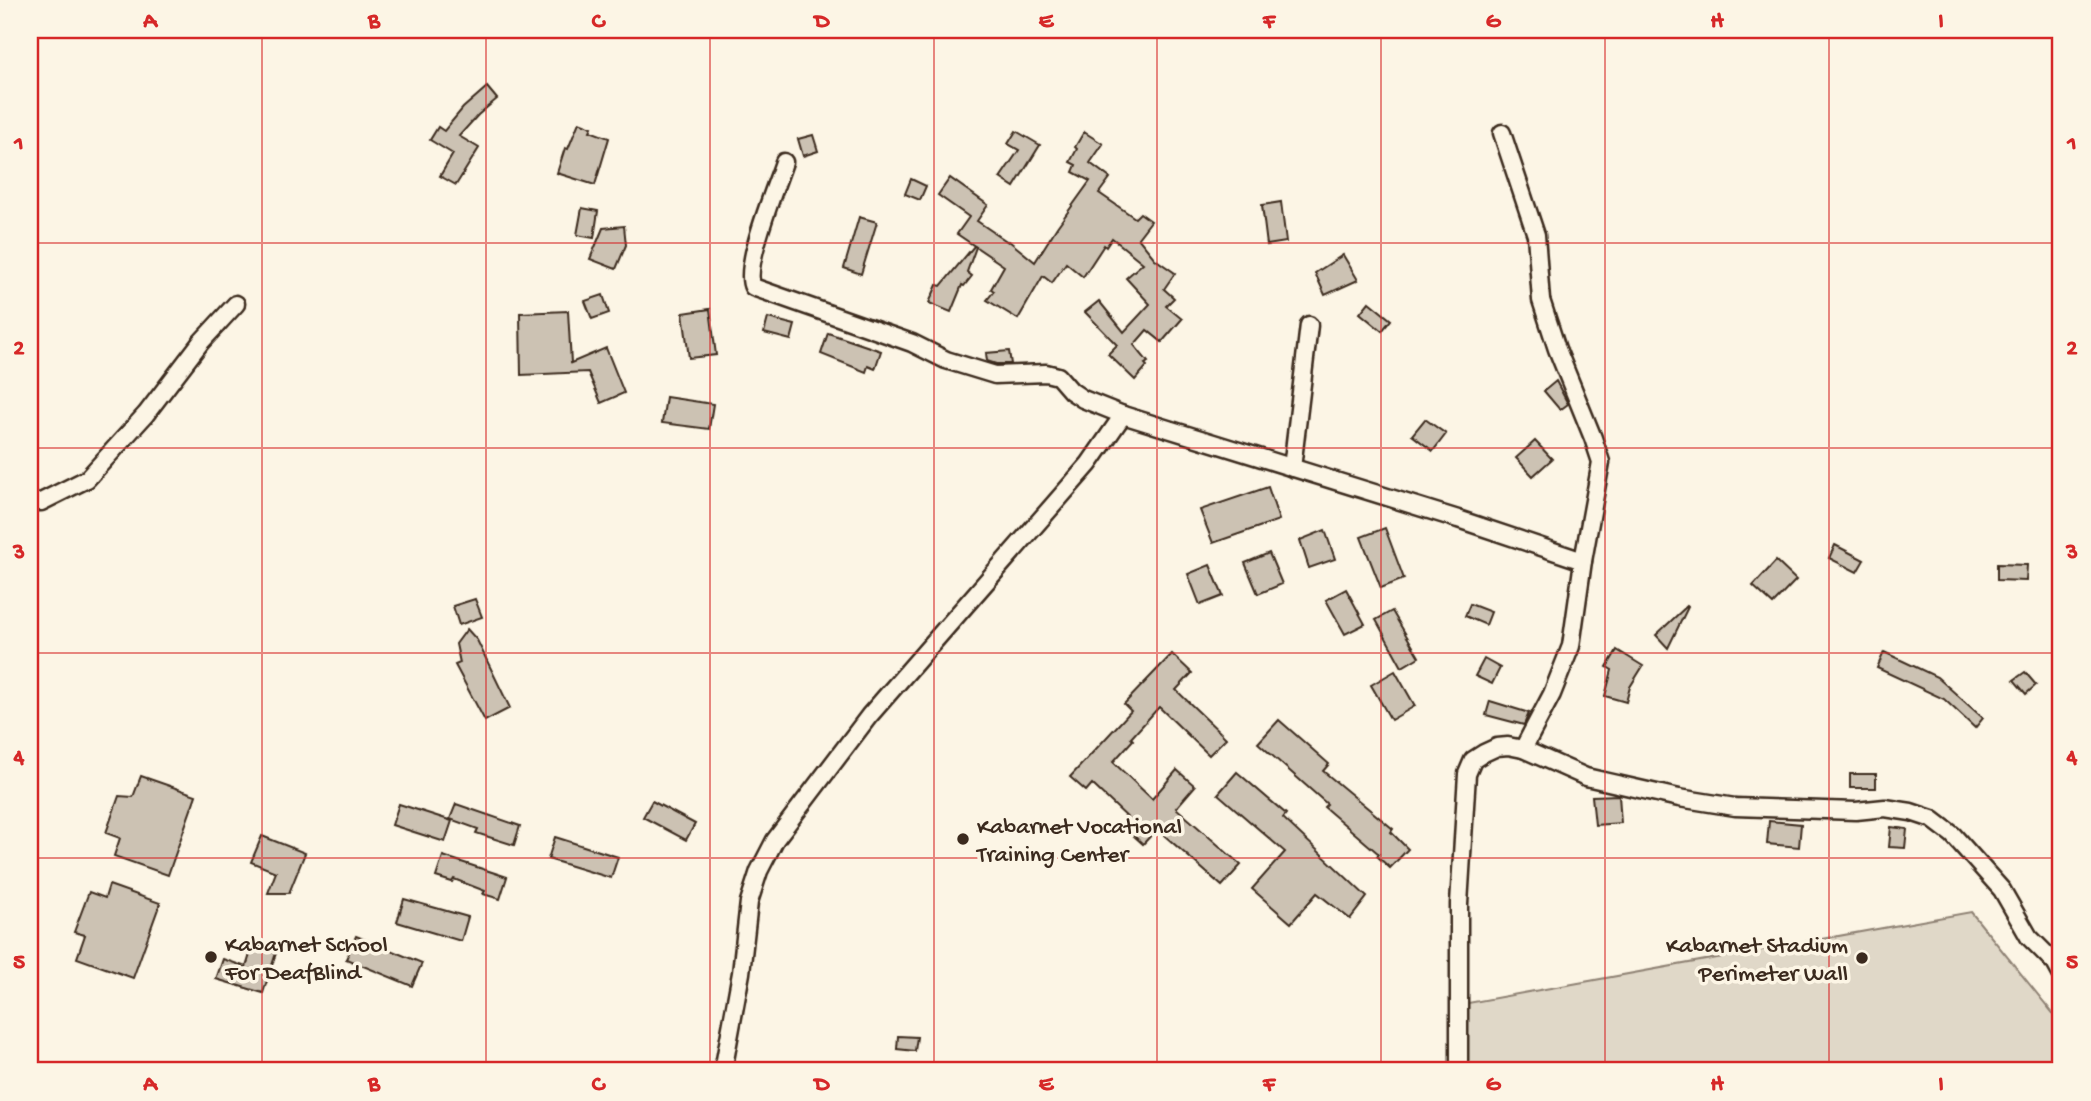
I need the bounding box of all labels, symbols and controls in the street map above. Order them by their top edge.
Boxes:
text: A [142,9,158,36]
text: B [367,9,381,36]
text: C [592,9,607,36]
text: D [813,9,831,36]
text: E [1039,9,1055,36]
text: F [1262,9,1277,36]
text: G [1486,9,1502,36]
text: H [1710,9,1724,36]
text: I [1938,9,1944,36]
text: 1 [13,131,24,158]
text: 1 [2066,131,2077,158]
text: 2 [13,336,25,363]
text: 2 [2066,336,2078,363]
text: 3 [12,540,25,567]
text: 3 [2065,540,2078,567]
text: 4 [13,745,25,772]
text: 4 [2066,745,2078,772]
place label: Kabarnet Vocational Training Center [975,814,1182,871]
marker: Kabarnet Vocational Training Center [955,831,971,847]
place label: Kabarnet School For DeafBlind [224,932,388,989]
place label: Kabarnet Stadium Perimeter Wall [1666,933,1848,990]
marker: Kabarnet School For DeafBlind [203,949,219,965]
text: 5 [13,950,25,977]
marker: Kabarnet Stadium Perimeter Wall [1854,950,1870,966]
text: 5 [2066,950,2078,977]
text: A [142,1072,158,1099]
text: B [367,1072,381,1099]
text: C [592,1072,607,1099]
text: D [813,1072,831,1099]
text: E [1039,1072,1055,1099]
text: F [1262,1072,1277,1099]
text: G [1486,1072,1502,1099]
text: H [1710,1072,1724,1099]
text: I [1938,1072,1944,1099]

